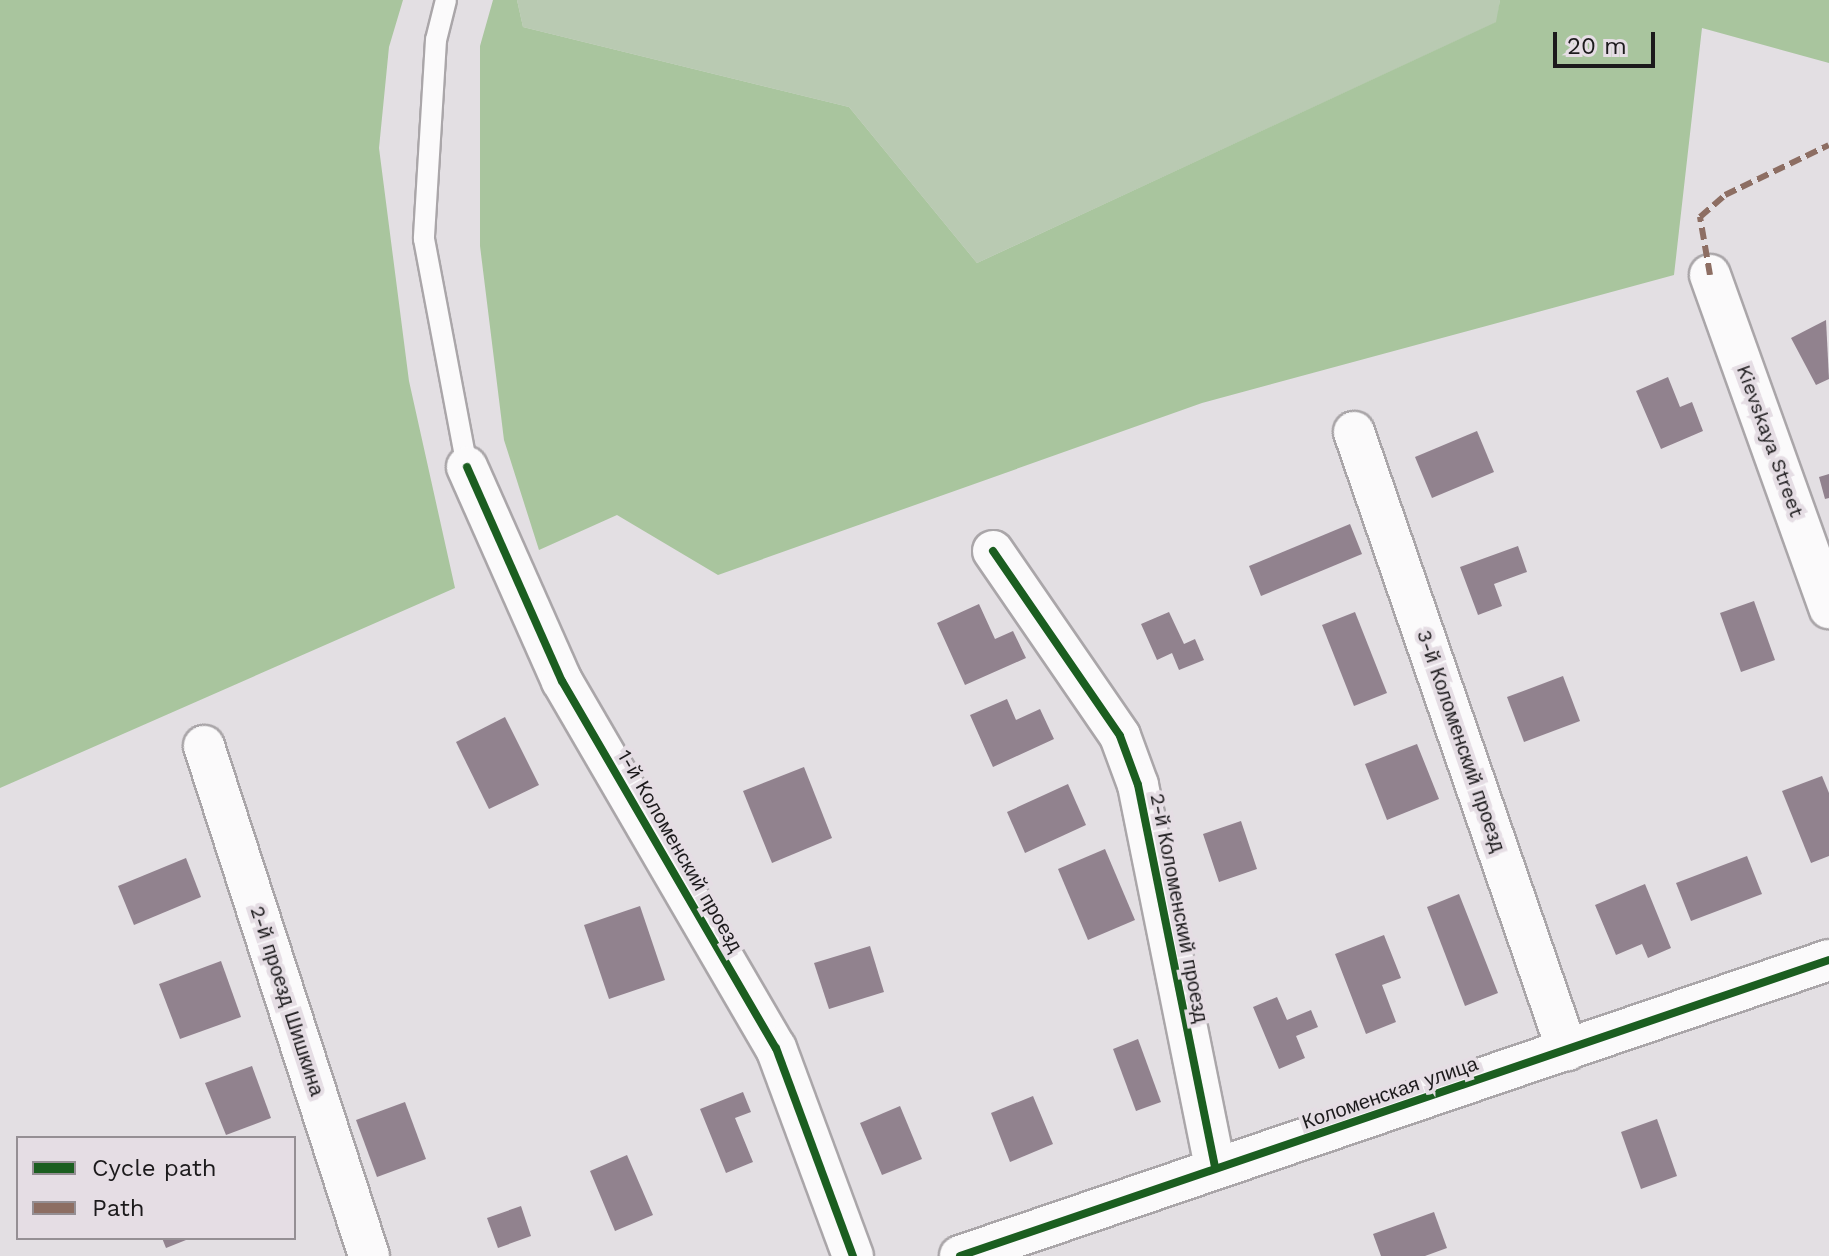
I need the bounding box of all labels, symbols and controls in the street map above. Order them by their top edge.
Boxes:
scale bar [1557,16,1659,66]
text: 20 m [1567,32,1627,60]
street label: Kievskaya Street [1731,361,1809,521]
street label: 3-й Коломенский проезд [1412,627,1510,855]
street label: 1-й Коломенский проезд [612,746,748,956]
street label: 2-й Коломенский проезд [1145,791,1213,1025]
street label: 2-й проезд Шишкина [245,903,329,1099]
street label: Коломенская улица [1299,1052,1481,1134]
legend [16,1136,296,1240]
text: Cycle path [92,1154,217,1182]
text: Path [92,1194,145,1222]

